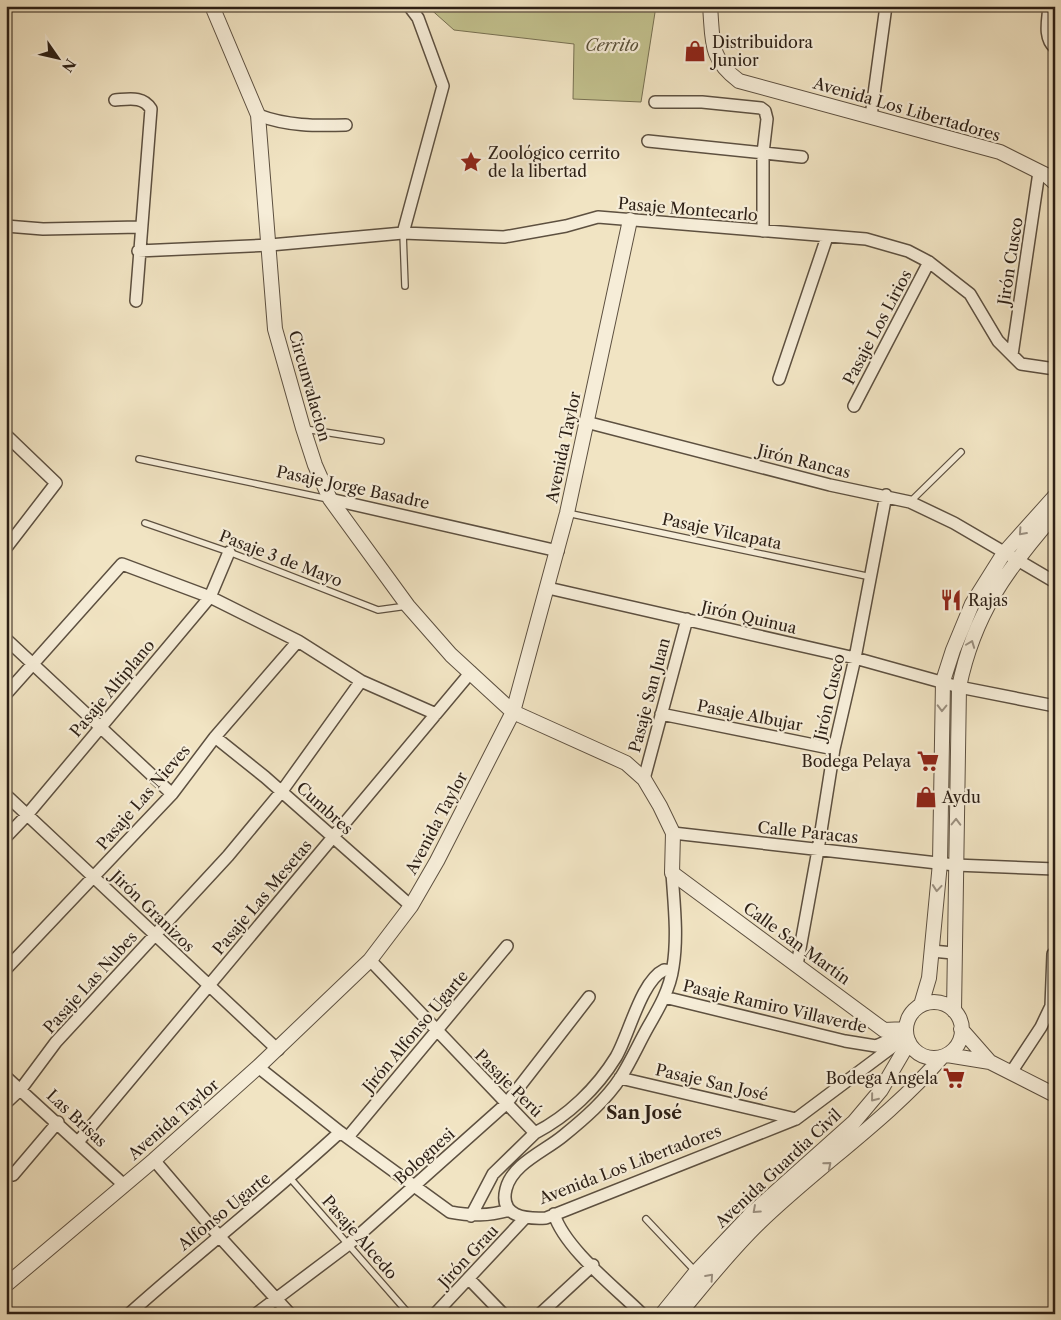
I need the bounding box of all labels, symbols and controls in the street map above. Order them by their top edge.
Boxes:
north arrow [32,32,82,82]
place label: Distribuidora Junior [709,32,814,70]
park label: Cerrito [585,35,639,55]
shop icon: Distribuidora Junior [682,38,708,64]
text: N [58,55,80,75]
street label: Avenida Los Libertadores [810,72,1003,145]
place label: Zoológico cerrito de la libertad [488,143,620,181]
place icon: Zoológico cerrito de la libertad [458,149,484,175]
street label: Pasaje Montecarlo [617,193,759,225]
street label: Jirón Cusco [993,216,1027,309]
street label: Pasaje Los Lirios [838,266,916,388]
street label: Circunvalacion [285,328,335,444]
street label: Avenida Taylor [541,389,585,506]
street label: Jirón Rancas [753,439,853,482]
street label: Pasaje Jorge Basadre [275,461,431,513]
street label: Pasaje Vilcapata [660,509,784,554]
street label: Pasaje 3 de Mayo [217,525,346,591]
one-way arrow [1019,527,1028,536]
restaurant icon: Rajas [938,587,964,613]
place label: Rajas [968,590,1008,610]
street label: Jirón Quinua [696,596,799,638]
street label: Pasaje Altiplano [65,635,159,741]
street label: Pasaje San Juan [624,635,674,755]
one-way arrow [965,640,975,649]
street label: Jirón Cusco [809,651,849,745]
street label: Pasaje Albujar [695,695,805,735]
one-way arrow [937,705,947,713]
street label: Pasaje Las Nieves [92,740,194,854]
supermarket icon: Bodega Pelaya [915,748,941,774]
place label: Bodega Pelaya [802,751,912,771]
street label: Avenida Taylor [400,768,472,879]
street label: Cumbres [293,777,357,839]
shop icon: Aydu [913,784,939,810]
place label: Aydu [941,787,981,807]
street label: Calle Paracas [757,817,859,847]
one-way arrow [951,818,961,826]
street label: Pasaje Las Mesetas [208,835,316,959]
street label: Jirón Granizos [105,864,199,956]
one-way arrow [932,884,943,892]
street label: Calle San Martín [740,897,854,989]
street label: Pasaje Las Nubes [39,927,141,1037]
street label: Jirón Alfonso Ugarte [356,966,472,1099]
street label: Pasaje Ramiro Villaverde [681,975,869,1037]
street label: Pasaje Perú [471,1045,547,1121]
street label: Pasaje San José [654,1059,770,1105]
supermarket icon: Bodega Angela [941,1065,967,1091]
place label: Bodega Angela [826,1068,939,1088]
street label: Avenida Taylor [123,1074,223,1164]
street label: Las Brisas [43,1085,111,1151]
one-way arrow [870,1093,879,1102]
district label: San José [606,1102,682,1124]
street label: Avenida Guardia Civil [710,1104,845,1232]
street label: Avenida Los Libertadores [535,1120,724,1208]
street label: Bolognesi [390,1123,459,1188]
one-way arrow [822,1161,831,1170]
street label: Alfonso Ugarte [173,1168,274,1255]
street label: Pasaje Alcedo [318,1191,402,1283]
one-way arrow [752,1204,761,1213]
street label: Jirón Grau [432,1220,502,1294]
one-way arrow [704,1273,713,1282]

